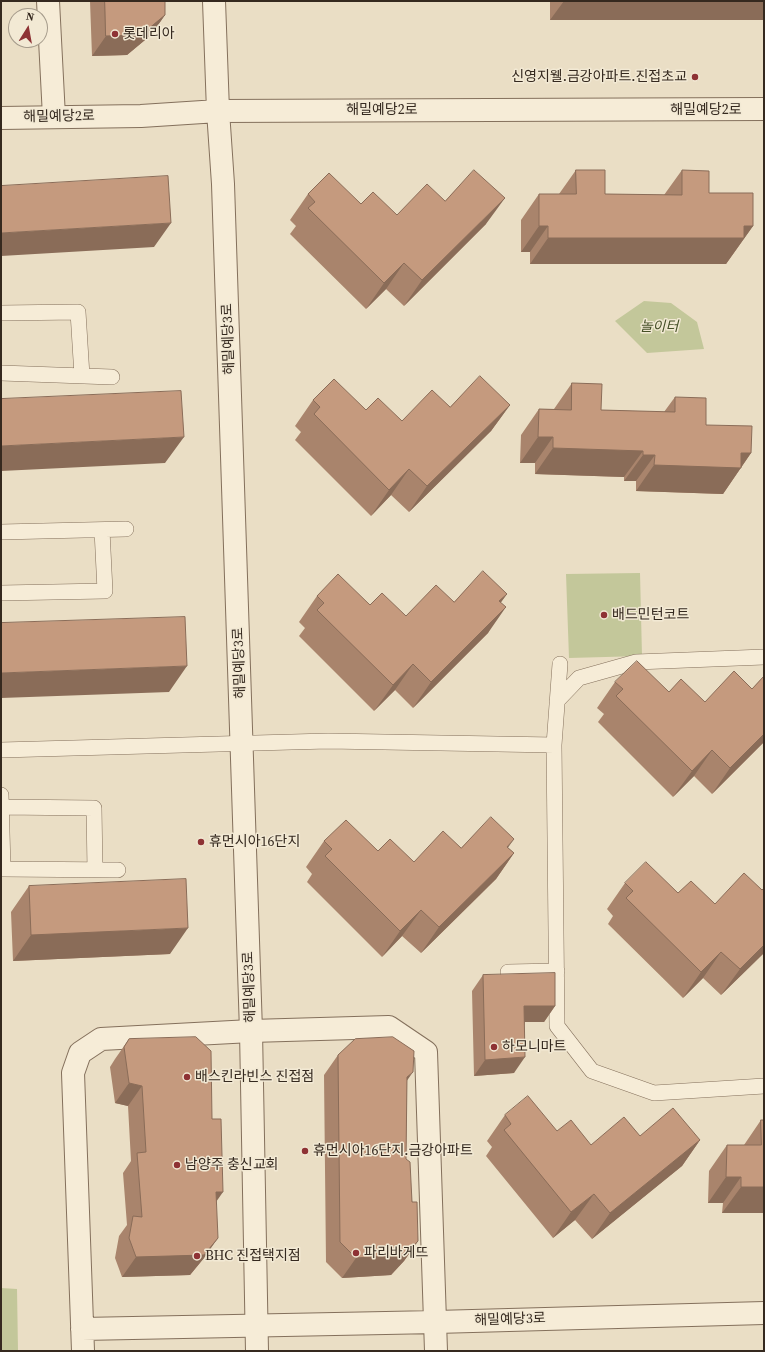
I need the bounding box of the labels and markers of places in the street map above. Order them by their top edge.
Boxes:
place label: 롯데리아 [123,26,175,42]
marker: 롯데리아 [110,29,120,39]
place label: 신영지웰.금강아파트.진접초교 [511,69,687,85]
marker: 신영지웰.금강아파트.진접초교 [690,72,700,82]
place label: 배드민턴코트 [612,607,689,623]
marker: 배드민턴코트 [599,610,609,620]
place label: 휴먼시아16단지 [209,834,300,850]
marker: 휴먼시아16단지 [196,837,206,847]
place label: 하모니마트 [502,1039,566,1055]
marker: 하모니마트 [489,1042,499,1052]
place label: 배스킨라빈스 진접점 [195,1069,314,1085]
marker: 배스킨라빈스 진접점 [182,1072,192,1082]
place label: 휴먼시아16단지.금강아파트 [313,1143,473,1159]
marker: 휴먼시아16단지.금강아파트 [300,1146,310,1156]
place label: 남양주 충신교회 [185,1157,278,1173]
marker: 남양주 충신교회 [172,1160,182,1170]
place label: 파리바게뜨 [364,1245,428,1261]
place label: BHC 진접택지점 [205,1248,301,1264]
marker: 파리바게뜨 [351,1248,361,1258]
marker: BHC 진접택지점 [192,1251,202,1261]

